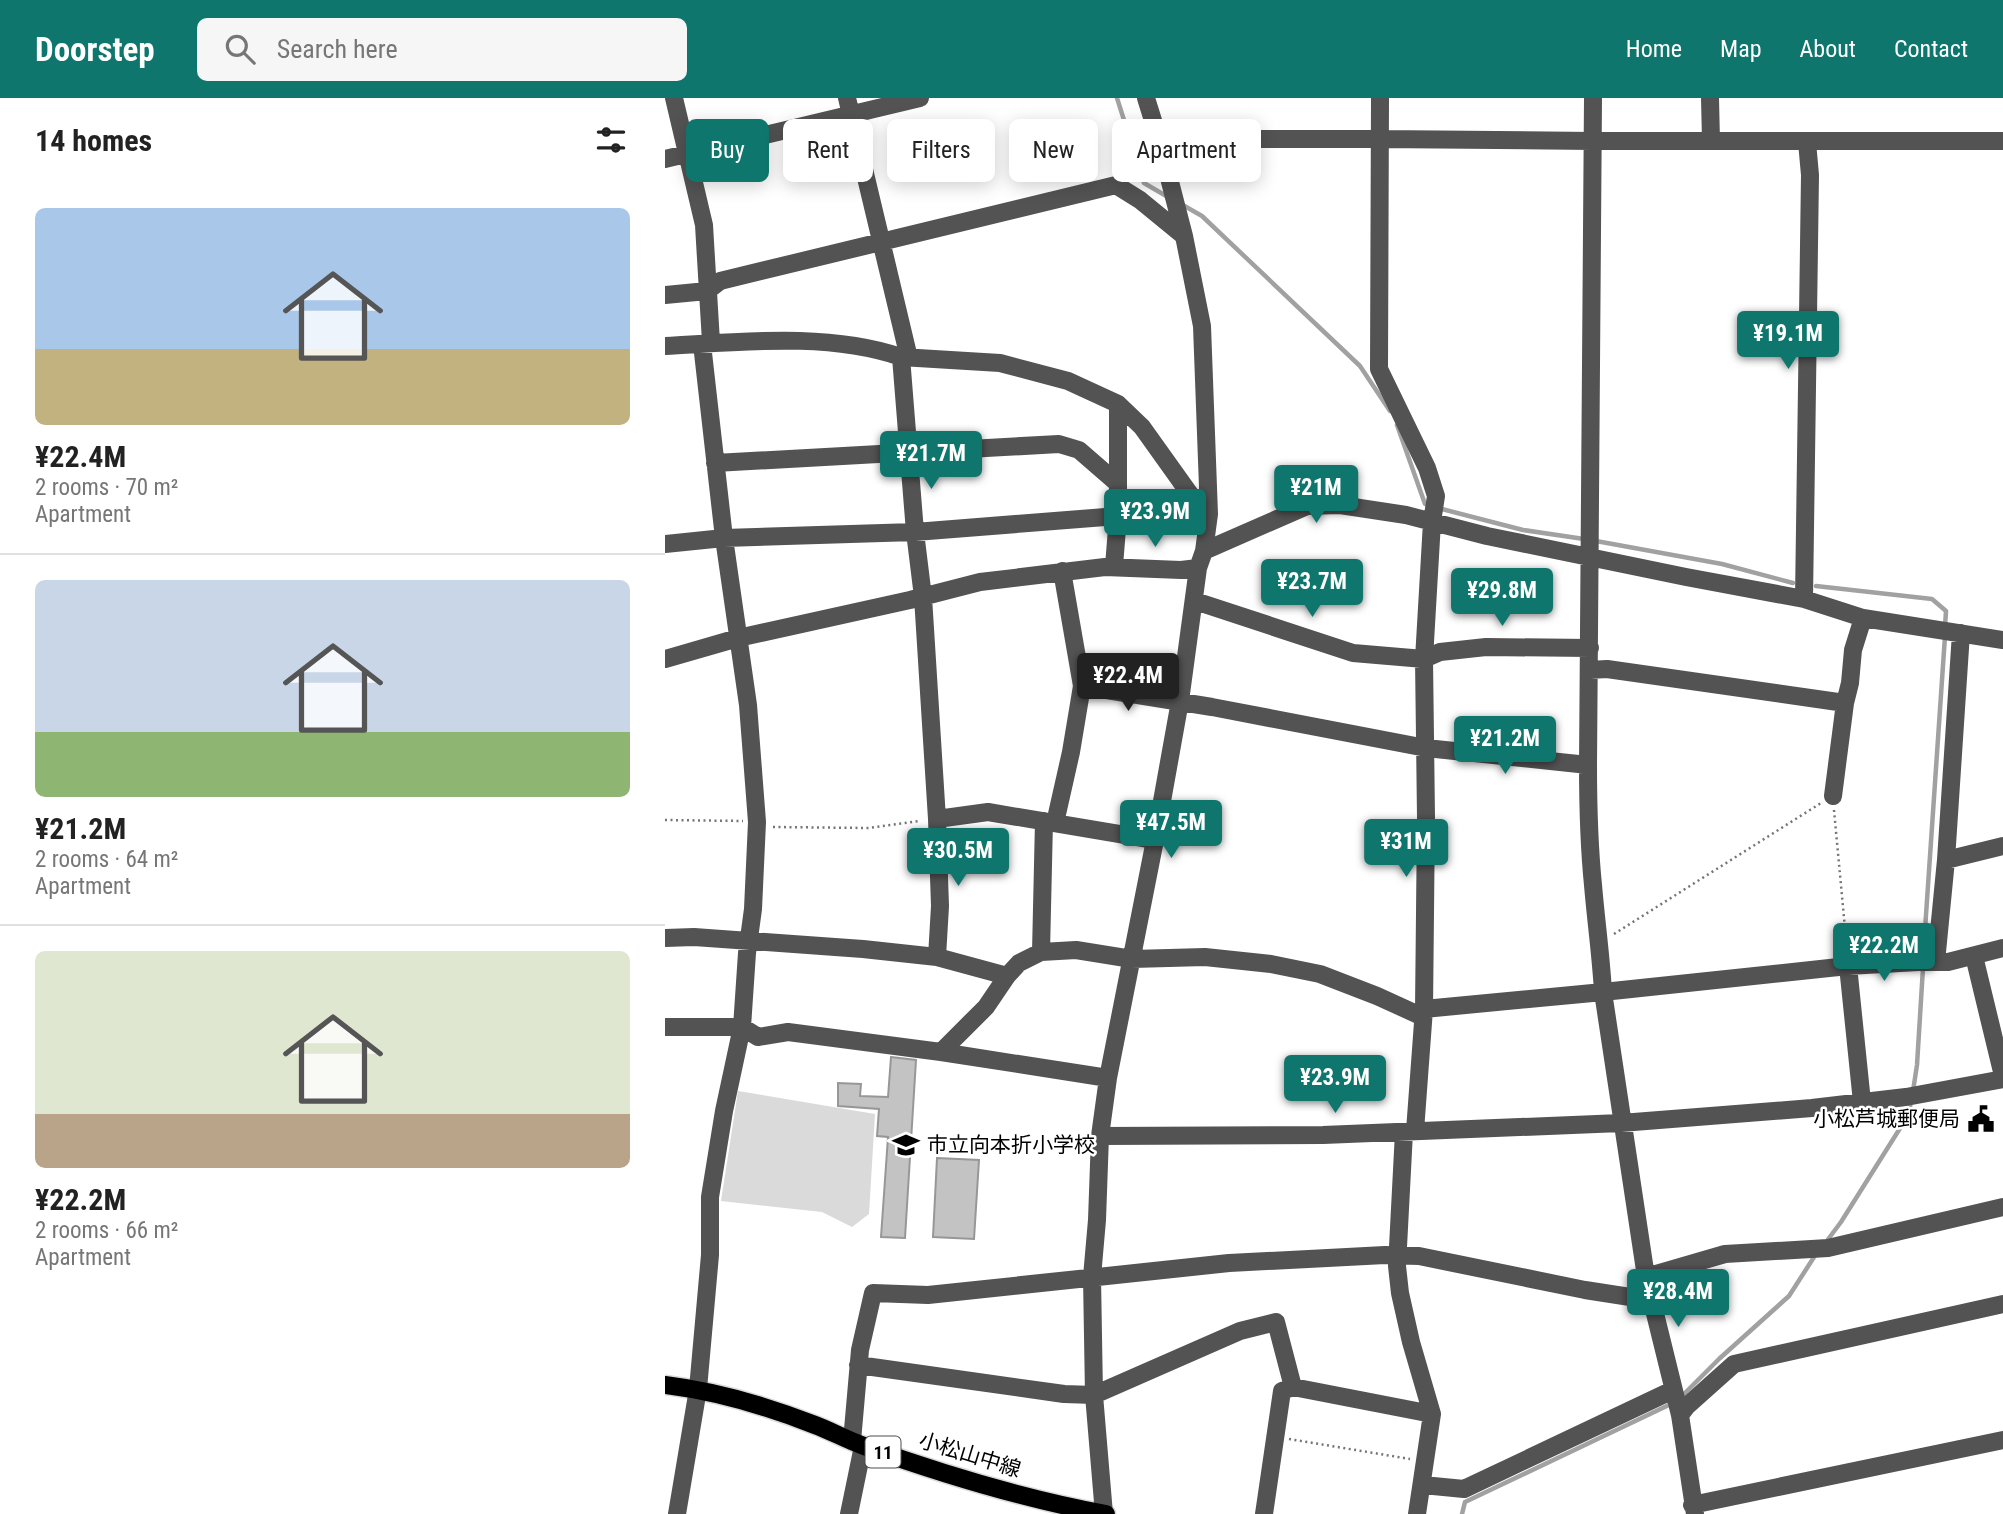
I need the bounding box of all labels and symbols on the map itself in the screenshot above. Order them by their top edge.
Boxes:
pin: ¥19.1M [1731,312,1845,371]
pin: ¥21.7M [874,432,988,491]
pin: ¥21M [1275,466,1357,525]
pin: ¥23.9M [1098,490,1212,549]
pin: ¥23.7M [1255,560,1369,619]
pin: ¥29.8M [1445,568,1559,628]
pin: ¥22.4M [1071,654,1185,713]
pin: ¥21.2M [1448,716,1562,776]
pin: ¥47.5M [1114,800,1228,860]
pin: ¥31M [1365,820,1447,879]
pin: ¥30.5M [901,828,1015,888]
pin: ¥22.2M [1827,924,1941,983]
pin: ¥23.9M [1278,1056,1392,1115]
public building icon: 小松芦城郵便局 [1966,1104,1996,1134]
place label: 小松芦城郵便局 [1813,1107,1960,1131]
school or university icon: 市立向本折小学校 [891,1130,921,1160]
place label: 市立向本折小学校 [927,1133,1095,1157]
pin: ¥28.4M [1621,1270,1735,1329]
street label: 小松山中線 [916,1428,1024,1482]
road number: 11 [865,1436,900,1468]

